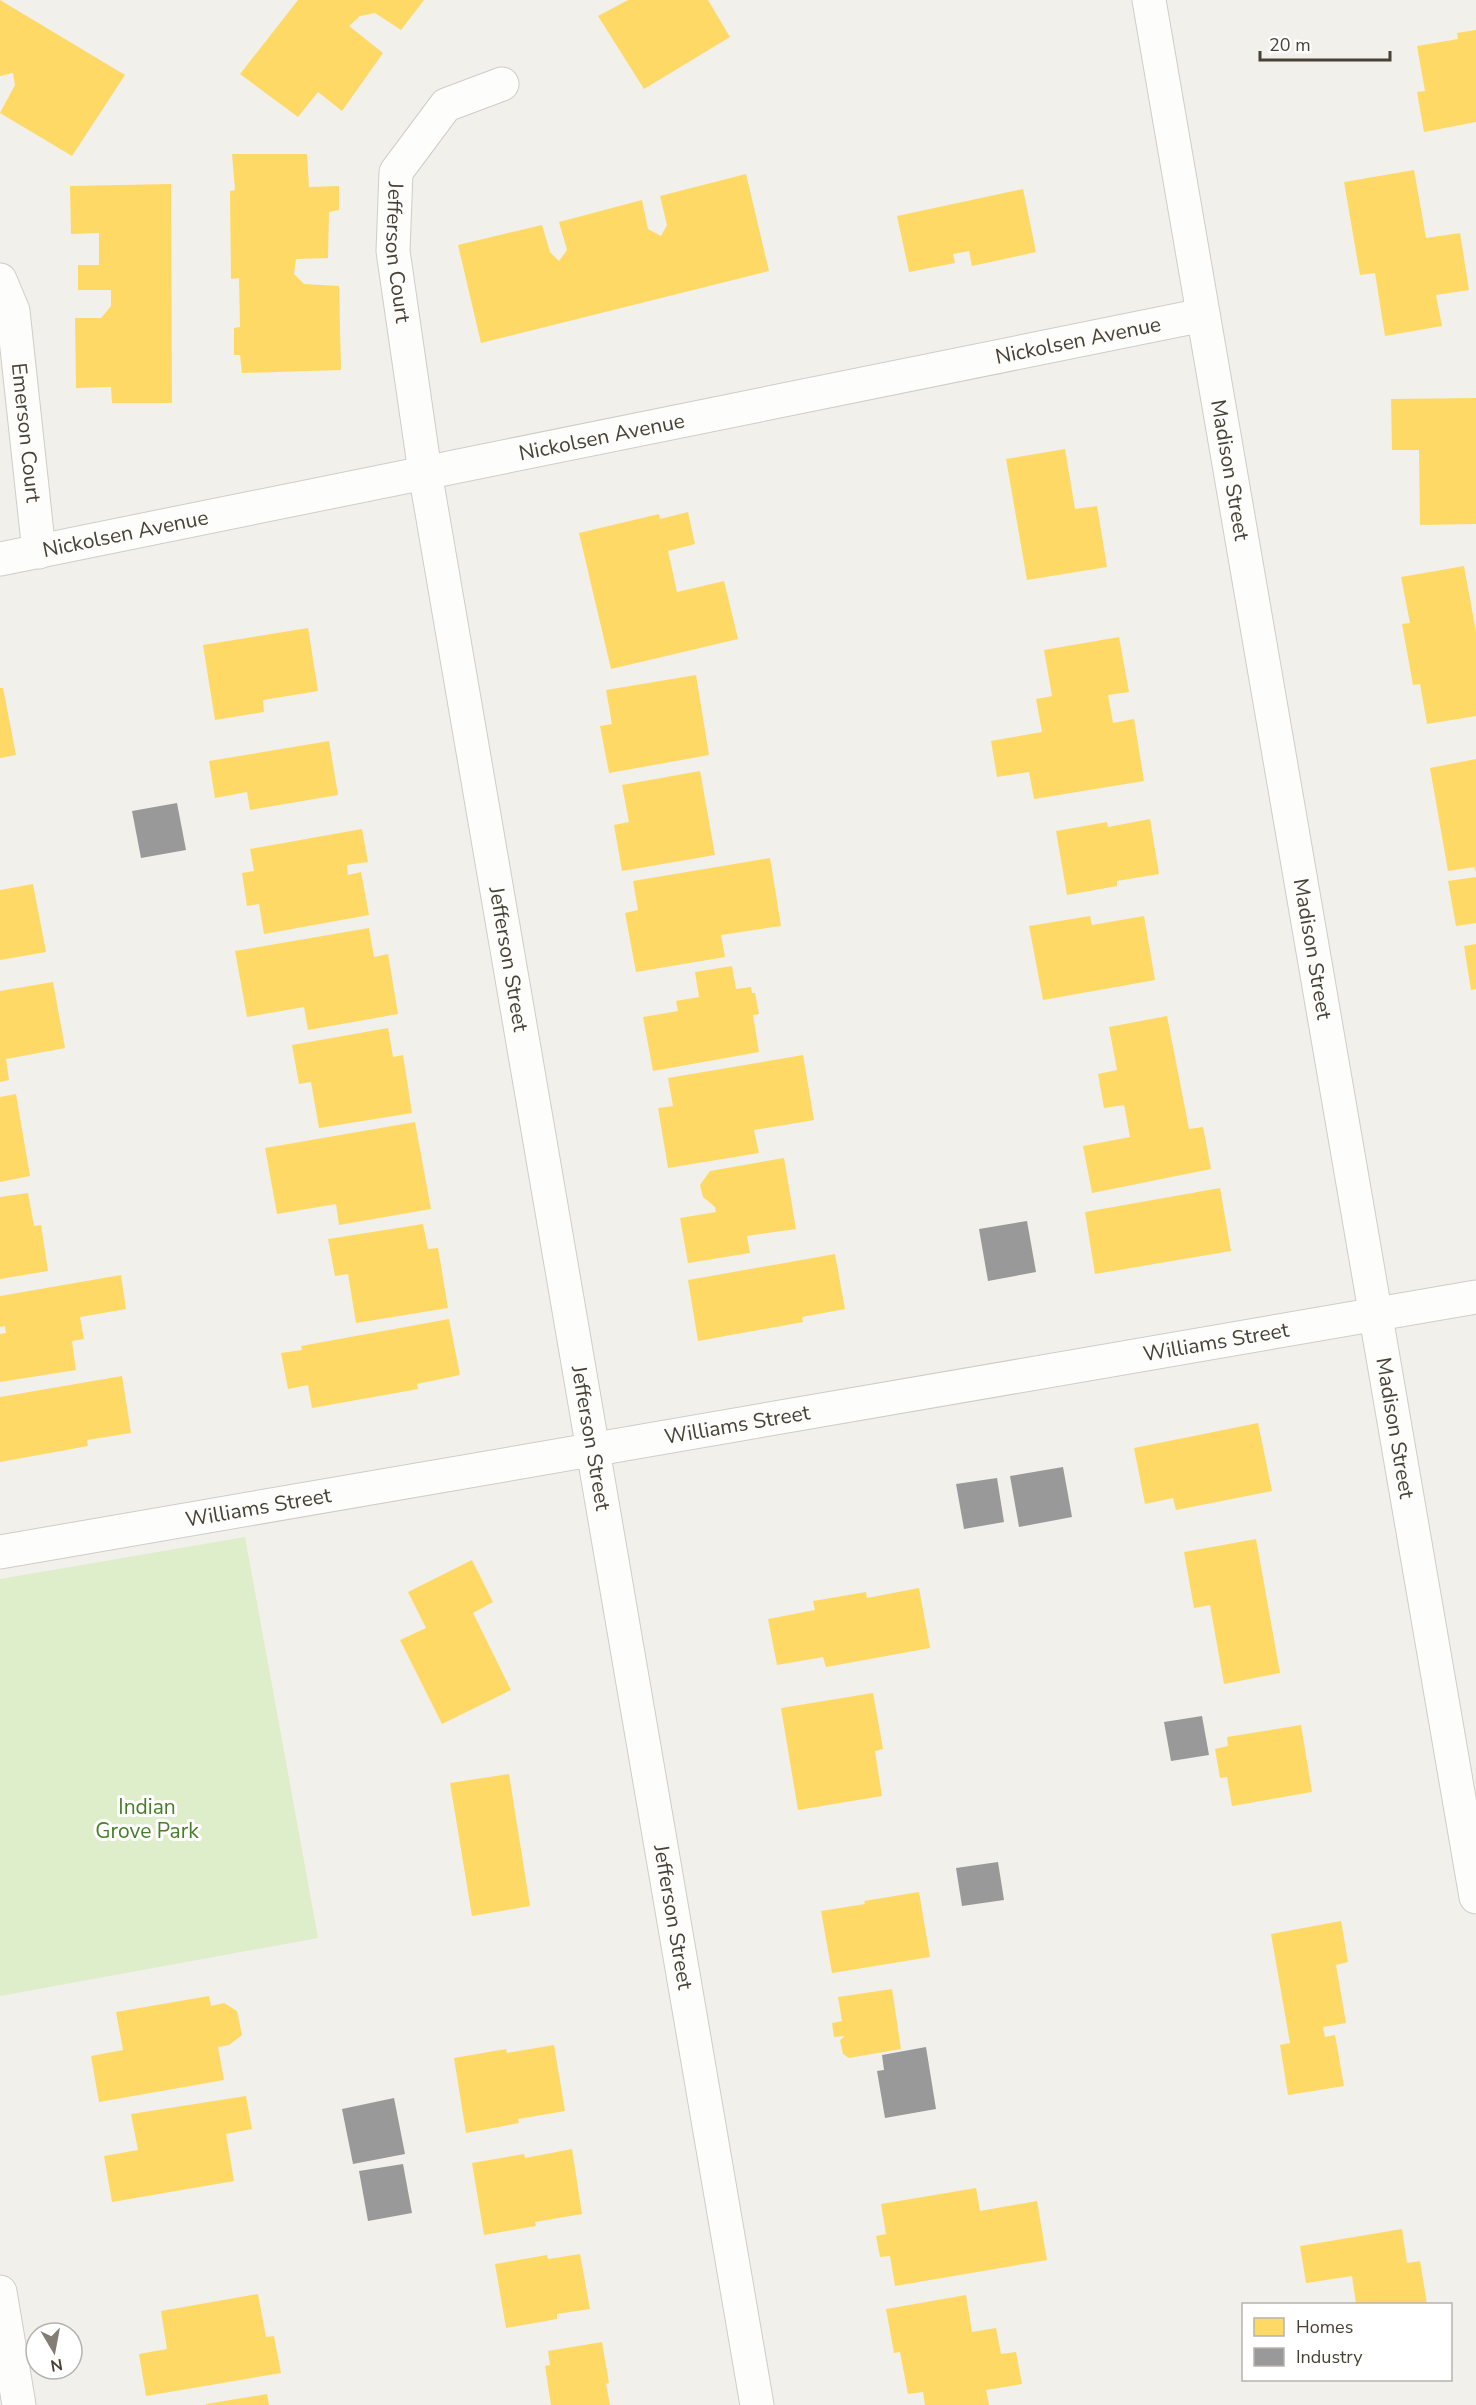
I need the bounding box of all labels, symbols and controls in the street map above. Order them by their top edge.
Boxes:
scale bar [1260,24,1390,62]
text: 20 m [1269,33,1311,57]
street label: Jefferson Court [379,180,417,325]
street label: Nickolsen Avenue [993,310,1163,371]
street label: Emerson Court [5,361,48,505]
street label: Madison Street [1204,397,1256,543]
street label: Nickolsen Avenue [516,406,687,467]
street label: Nickolsen Avenue [40,503,211,564]
street label: Madison Street [1287,876,1339,1022]
street label: Jefferson Street [482,884,535,1034]
street label: Williams Street [1141,1315,1292,1368]
street label: Madison Street [1369,1355,1421,1501]
street label: Jefferson Street [565,1363,617,1513]
street label: Williams Street [662,1398,813,1451]
street label: Williams Street [183,1481,334,1534]
park label: Indian Grove Park [95,1793,199,1845]
street label: Jefferson Street [647,1842,699,1992]
legend [1242,2303,1452,2381]
text: Homes [1296,2315,1353,2339]
north arrow [24,2321,84,2381]
text: Industry [1296,2345,1363,2369]
text: N [49,2353,64,2377]

